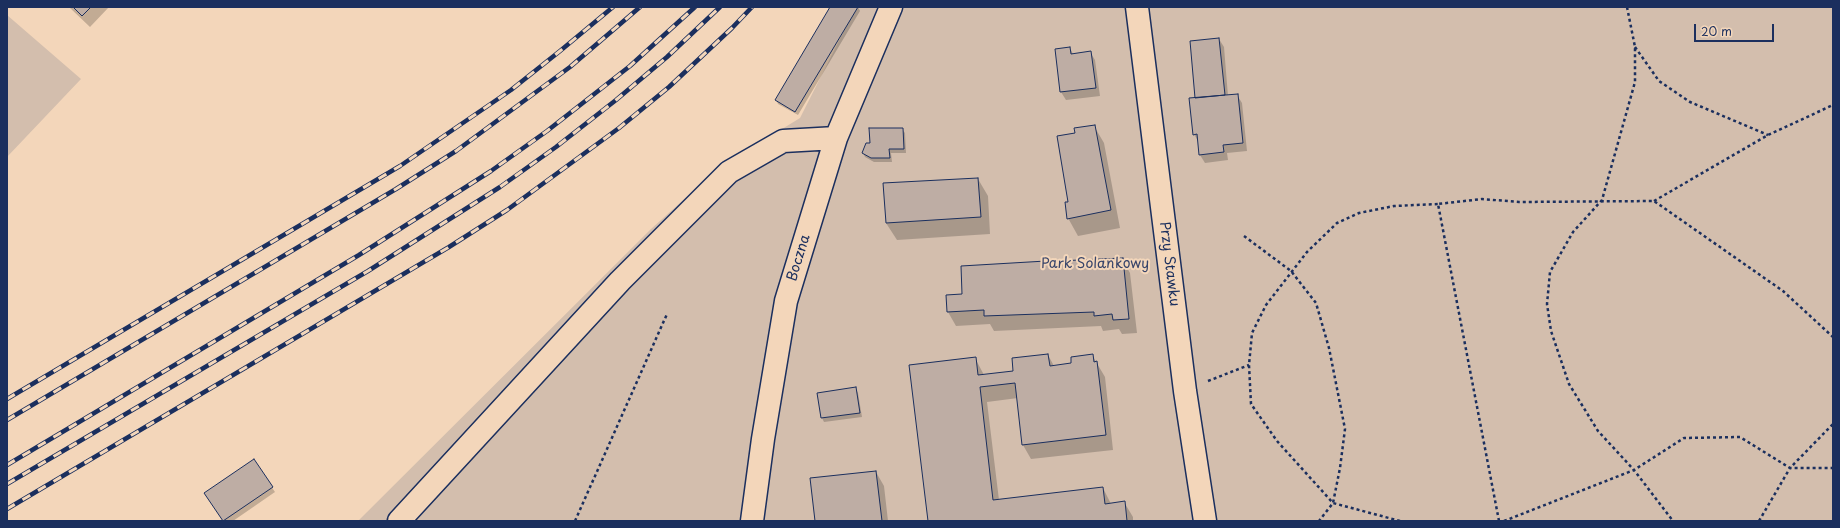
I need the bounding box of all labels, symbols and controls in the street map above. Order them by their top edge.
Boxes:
scale bar [1696,16,1776,42]
text: 20 m [1701,22,1732,40]
street label: Przy Stawku [1155,221,1183,307]
street label: Boczna [784,233,814,283]
park label: Park Solankowy [1041,256,1149,272]

